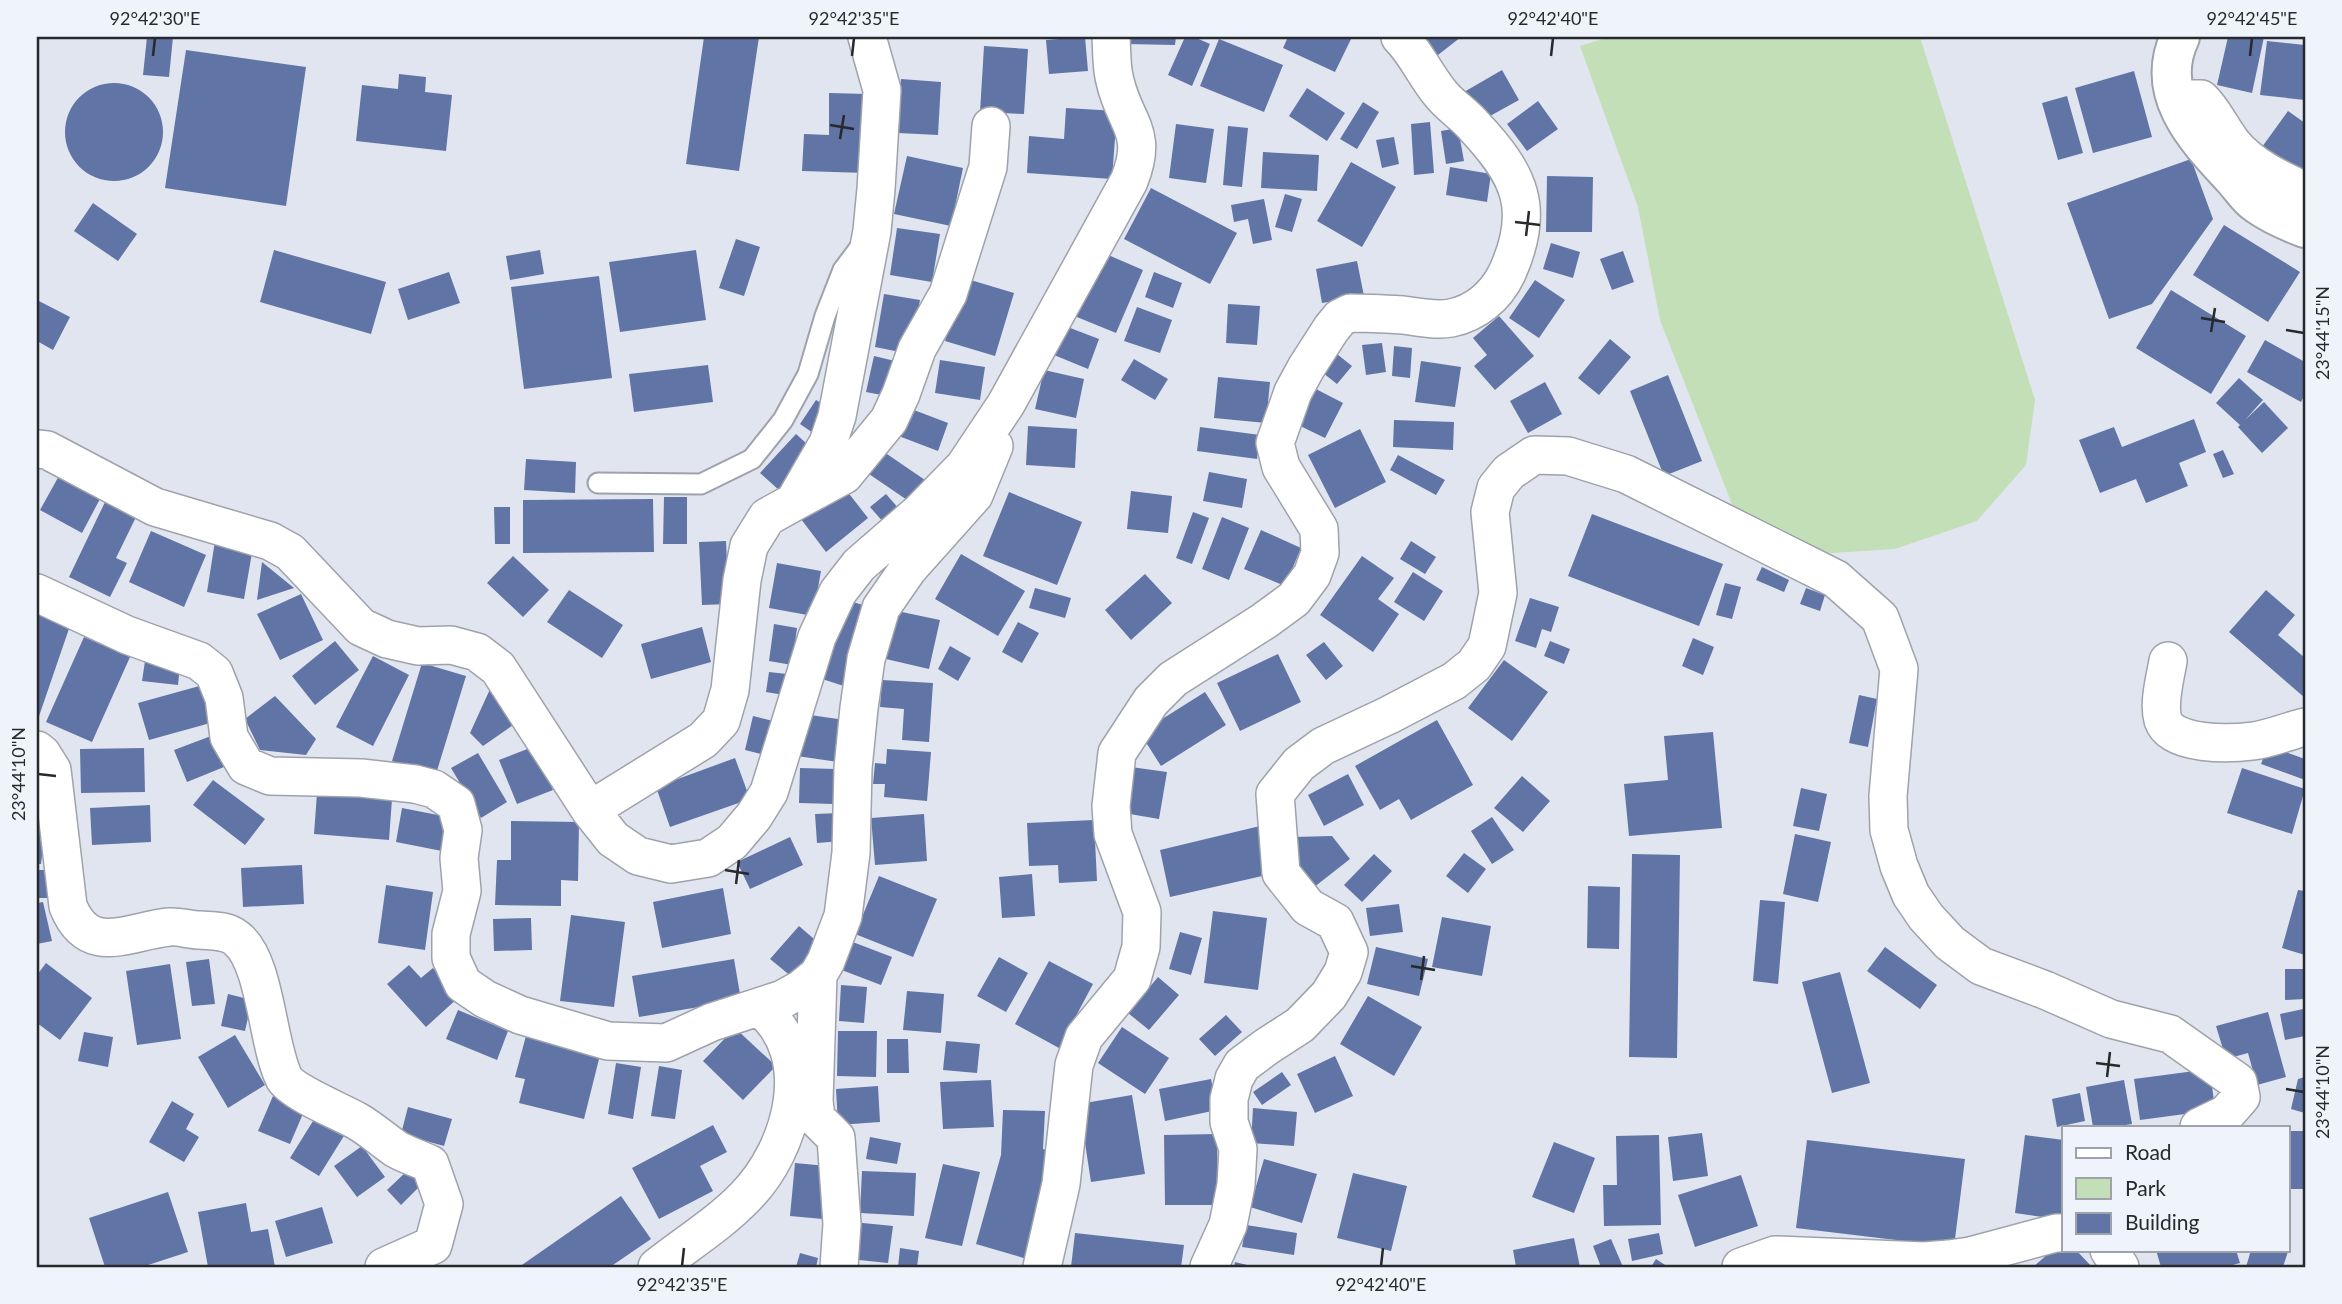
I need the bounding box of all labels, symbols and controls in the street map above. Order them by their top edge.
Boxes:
text: 92°42'30"E [110,7,200,29]
text: 92°42'35"E [809,7,899,29]
text: 92°42'40"E [1508,7,1598,29]
text: 92°42'45"E [2207,7,2297,29]
text: 23°44'15"N [2311,286,2333,380]
text: 23°44'10"N [7,727,29,821]
text: 23°44'10"N [2311,1045,2333,1139]
legend [2062,1126,2290,1252]
text: Road [2125,1139,2172,1164]
text: Park [2125,1175,2166,1200]
text: Building [2125,1209,2200,1234]
text: 92°42'35"E [637,1273,727,1295]
text: 92°42'40"E [1336,1273,1426,1295]

